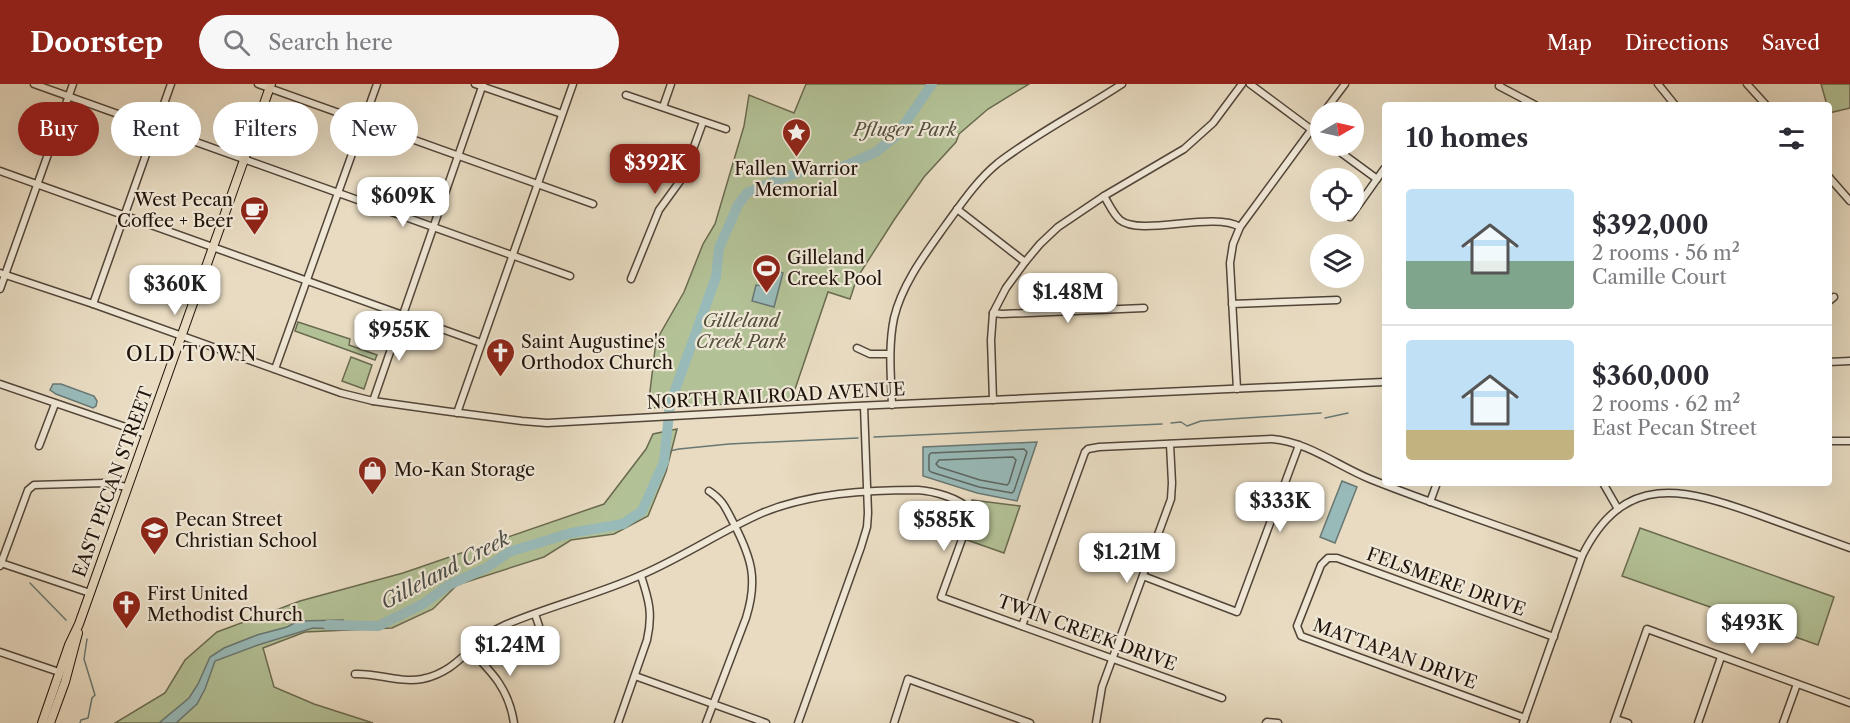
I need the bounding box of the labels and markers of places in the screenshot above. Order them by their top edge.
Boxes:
place icon: Fallen Warrior Memorial [780,116,812,158]
pin: $392K [613,144,697,195]
place label: Fallen Warrior Memorial [734,158,858,201]
pin: $609K [361,177,445,228]
place label: West Pecan Coffee + Beer [117,189,233,232]
cafe icon: West Pecan Coffee + Beer [238,194,270,236]
place label: Gilleland Creek Pool [787,247,882,290]
sports icon: Gilleland Creek Pool [750,252,782,294]
pin: $360K [133,265,217,316]
pin: $1.48M [1019,273,1117,324]
pin: $955K [357,311,441,362]
place label: Saint Augustine's Orthodox Church [521,331,673,374]
church icon: Saint Augustine's Orthodox Church [484,336,516,378]
shop icon: Mo-Kan Storage [357,454,389,496]
place label: Mo-Kan Storage [394,459,535,481]
pin: $333K [1238,482,1322,533]
pin: $585K [902,501,986,552]
place label: Pecan Street Christian School [175,509,317,552]
school or university icon: Pecan Street Christian School [138,514,170,556]
pin: $1.21M [1078,533,1176,584]
place label: First United Methodist Church [147,583,303,626]
church icon: First United Methodist Church [110,588,142,630]
pin: $493K [1710,604,1794,655]
pin: $1.24M [461,626,559,677]

